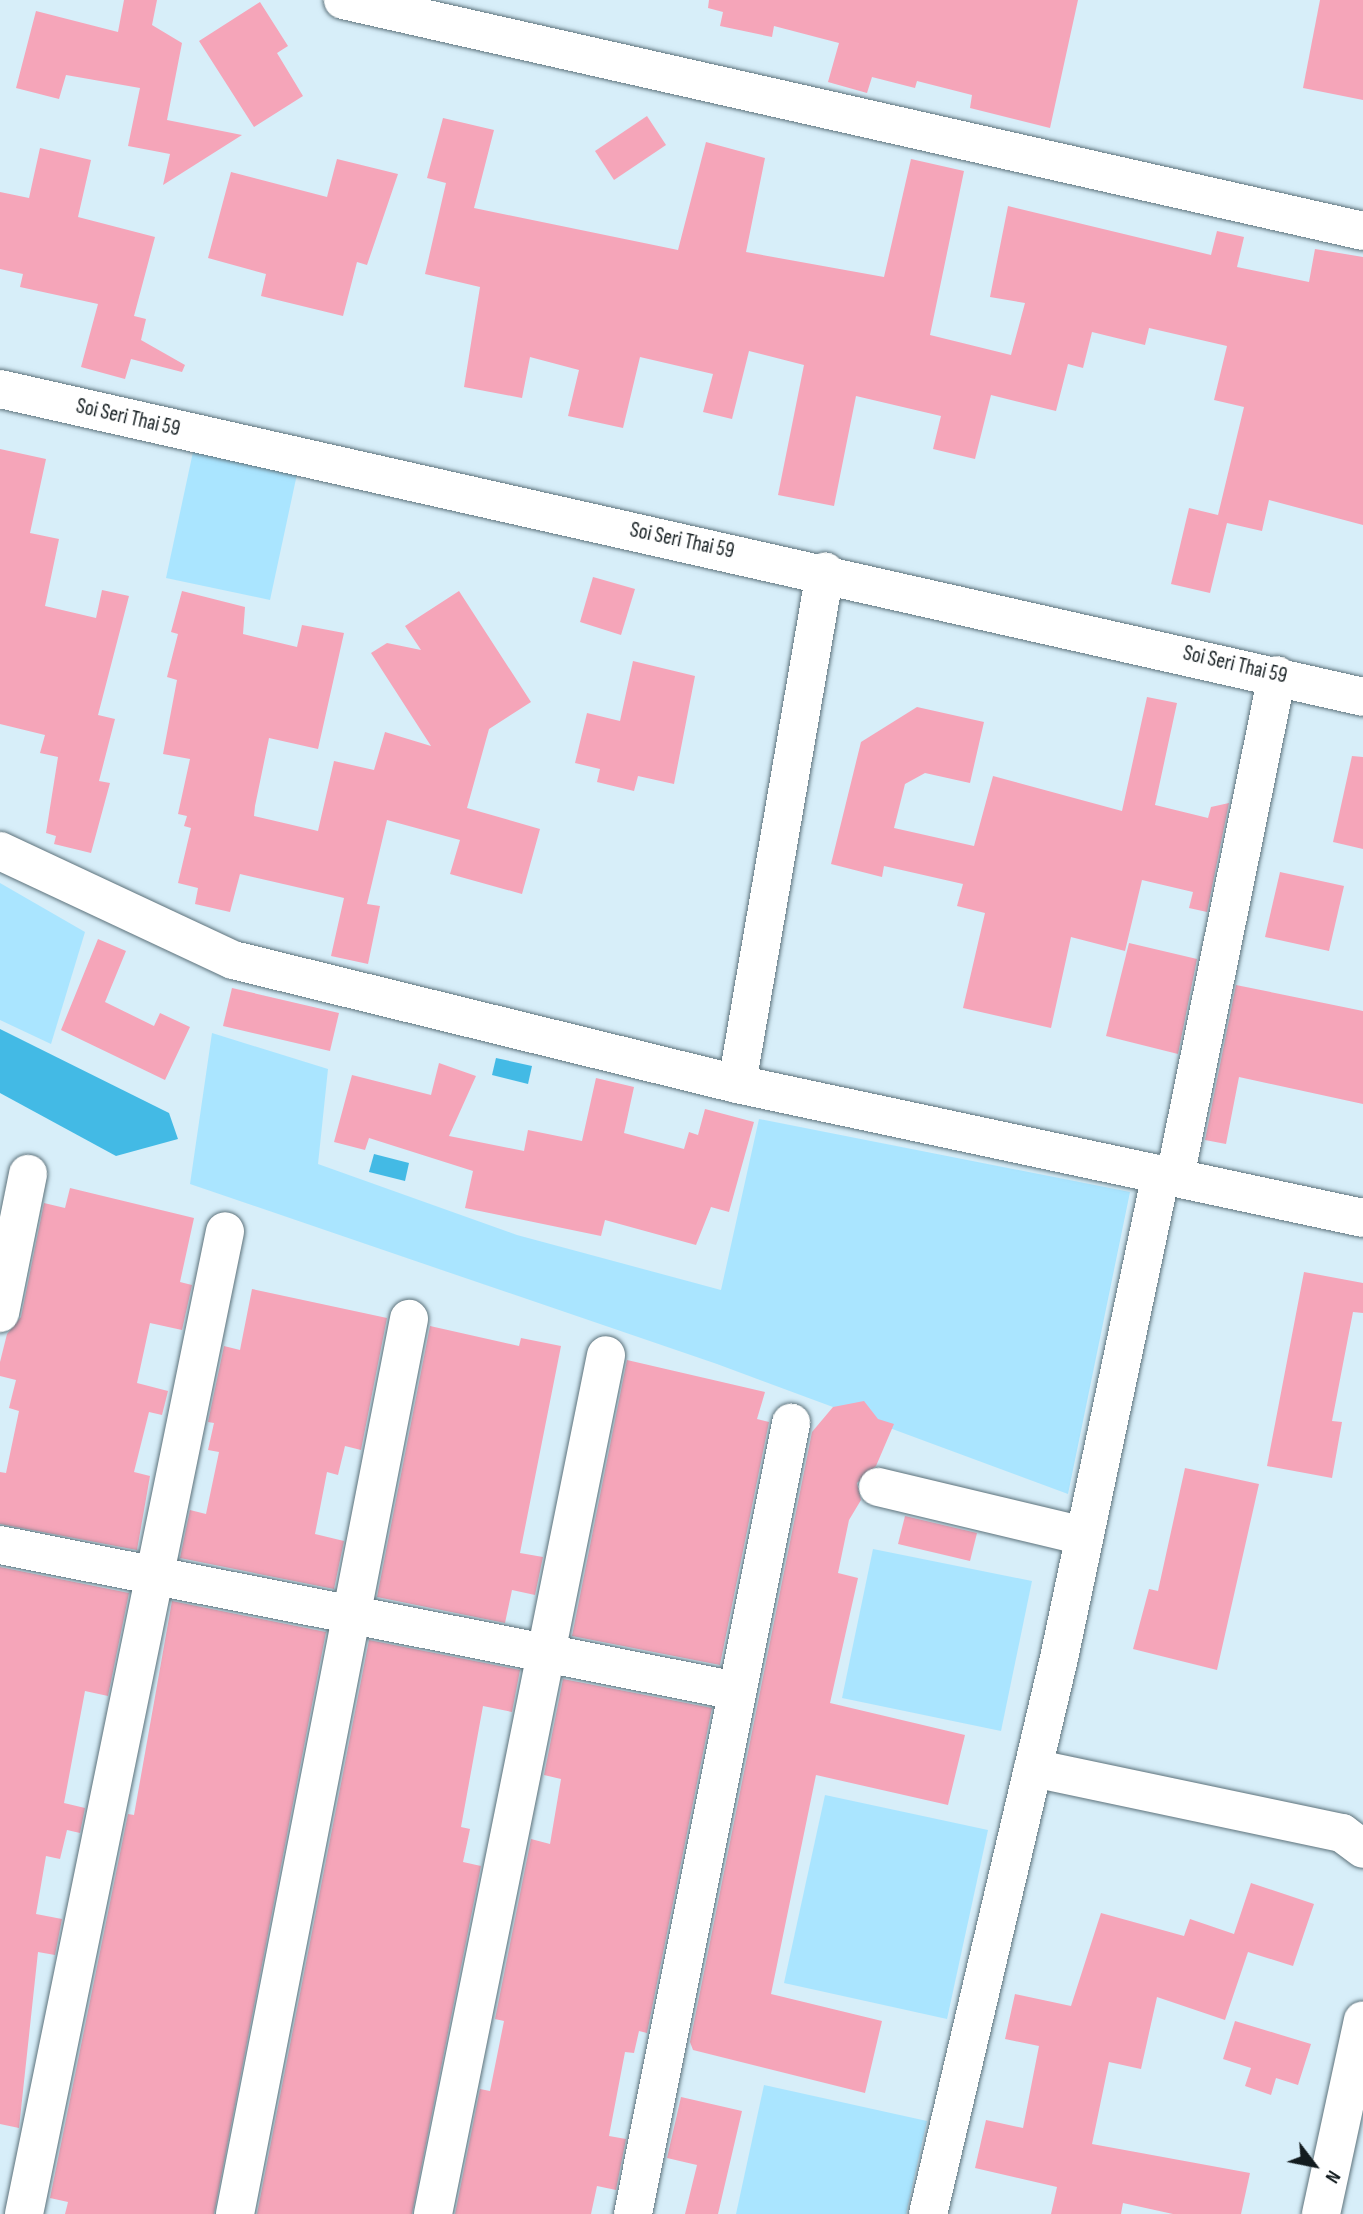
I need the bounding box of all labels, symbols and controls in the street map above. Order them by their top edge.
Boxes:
street label: Soi Seri Thai 59 [74,394,182,442]
street label: Soi Seri Thai 59 [628,518,736,564]
street label: Soi Seri Thai 59 [1181,641,1289,689]
north arrow [1279,2130,1349,2200]
text: N [1320,2166,1345,2187]

